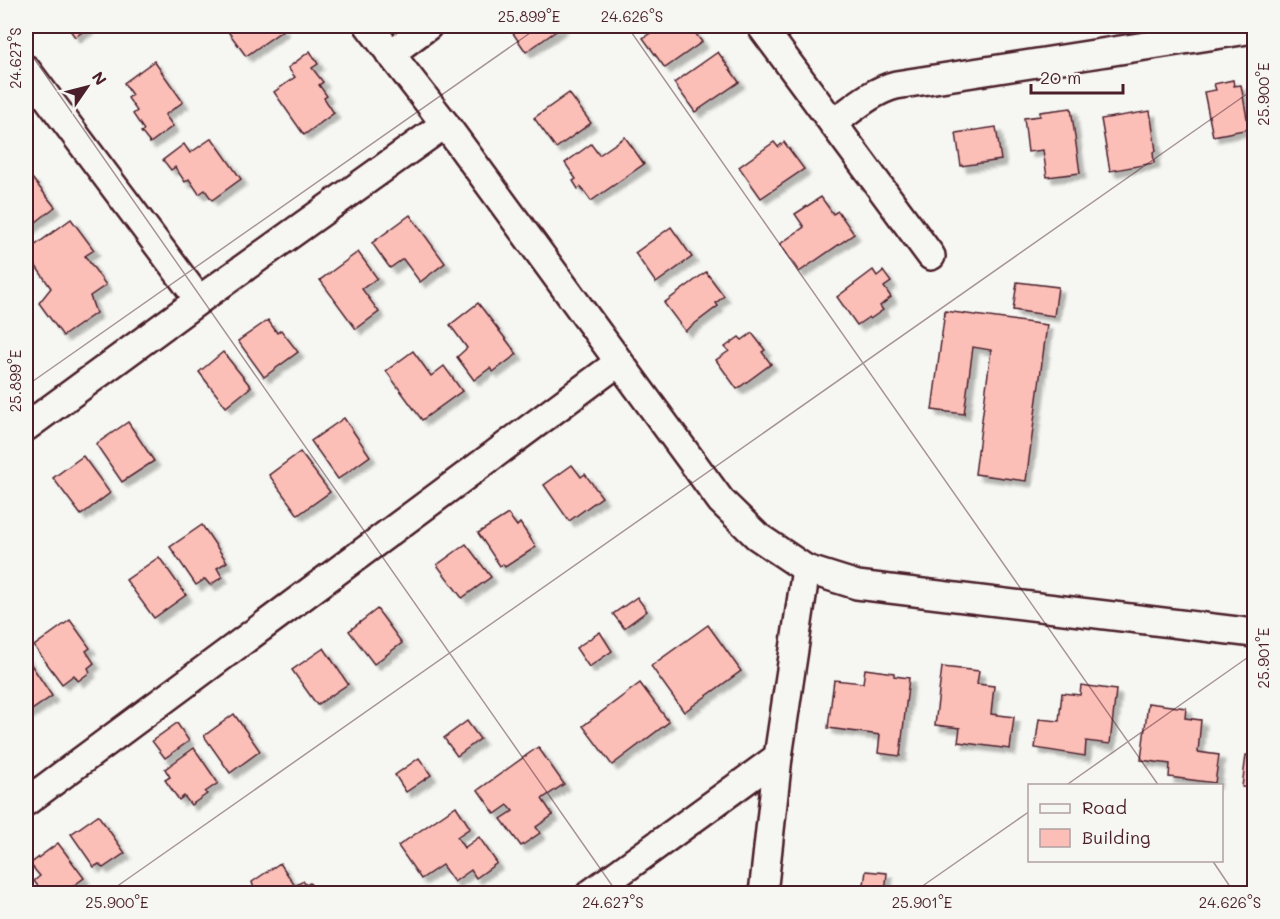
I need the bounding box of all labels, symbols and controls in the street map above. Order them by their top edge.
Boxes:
text: 25.899°E [498,6,561,26]
text: 24.626°S [601,6,663,26]
text: 24.627°S [5,27,25,89]
north arrow [57,57,117,117]
scale bar [1031,57,1122,95]
text: 25.900°E [1253,62,1273,126]
text: 20 m [1040,65,1081,89]
text: N [88,67,112,89]
text: 25.899°E [5,349,25,412]
text: 25.901°E [1253,627,1273,688]
legend [1028,784,1223,862]
text: Road [1082,795,1127,819]
text: Building [1082,825,1150,849]
text: 25.900°E [85,892,149,912]
text: 24.627°S [582,892,644,912]
text: 25.901°E [892,892,953,912]
text: 24.626°S [1199,892,1261,912]

